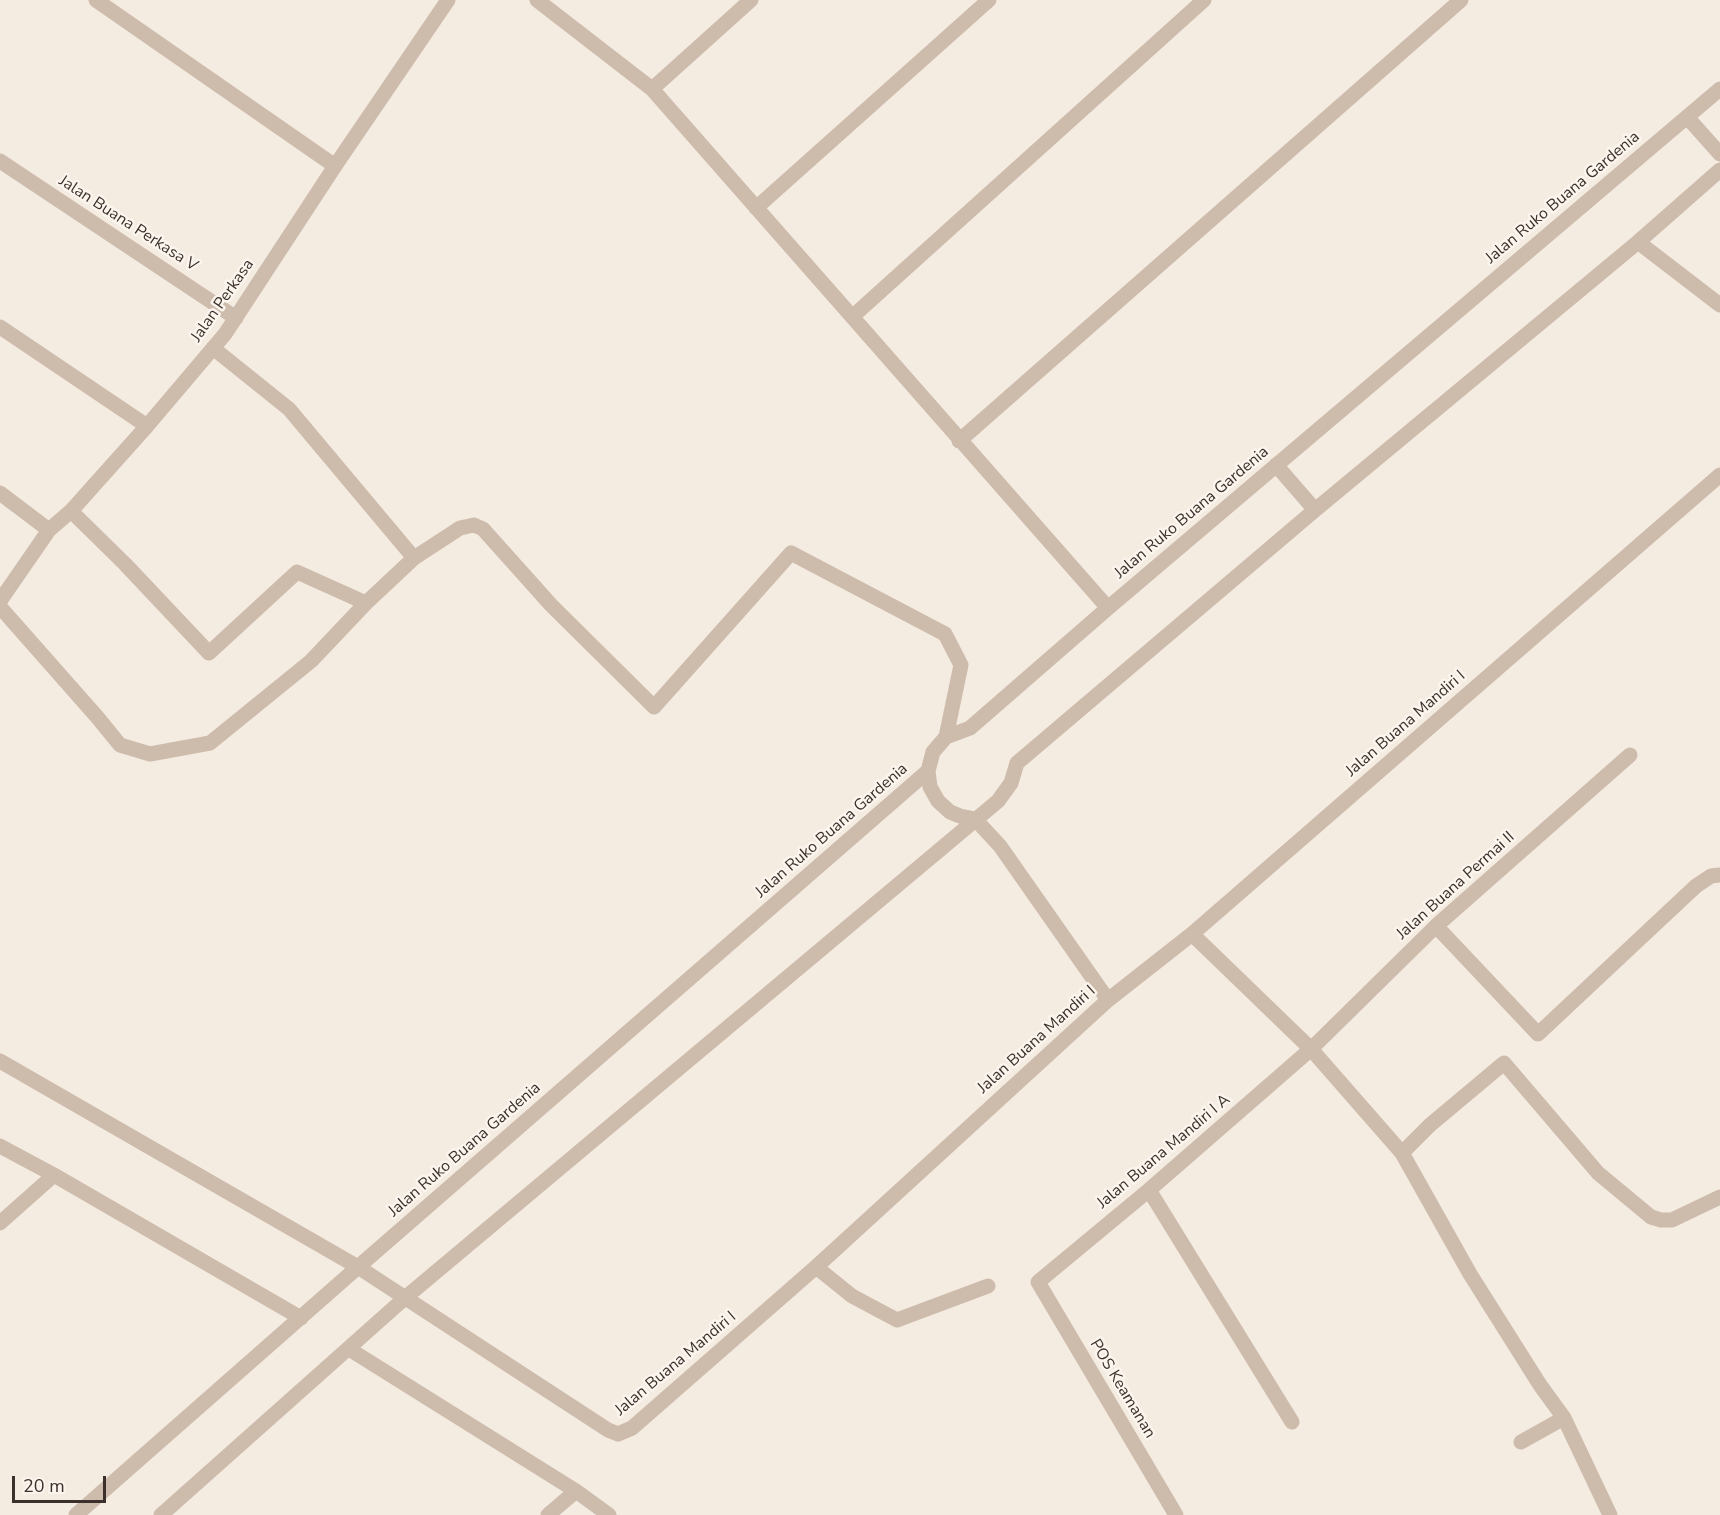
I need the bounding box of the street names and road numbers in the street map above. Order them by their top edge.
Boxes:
street label: Jalan Ruko Buana Gardenia [1482,128,1644,268]
street label: Jalan Buana Perkasa V [55,172,201,276]
street label: Jalan Perkasa [187,256,259,346]
street label: Jalan Ruko Buana Gardenia [1111,443,1273,583]
street label: Jalan Buana Mandiri I [1342,667,1470,781]
street label: Jalan Ruko Buana Gardenia [752,760,912,902]
street label: Jalan Buana Permai II [1393,828,1519,944]
street label: Jalan Buana Mandiri I [974,982,1100,1098]
street label: Jalan Ruko Buana Gardenia [385,1079,545,1221]
street label: Jalan Buana Mandiri I A [1094,1091,1234,1213]
street label: Jalan Buana Mandiri I [612,1308,740,1420]
street label: POS Keamanan [1085,1336,1159,1442]

